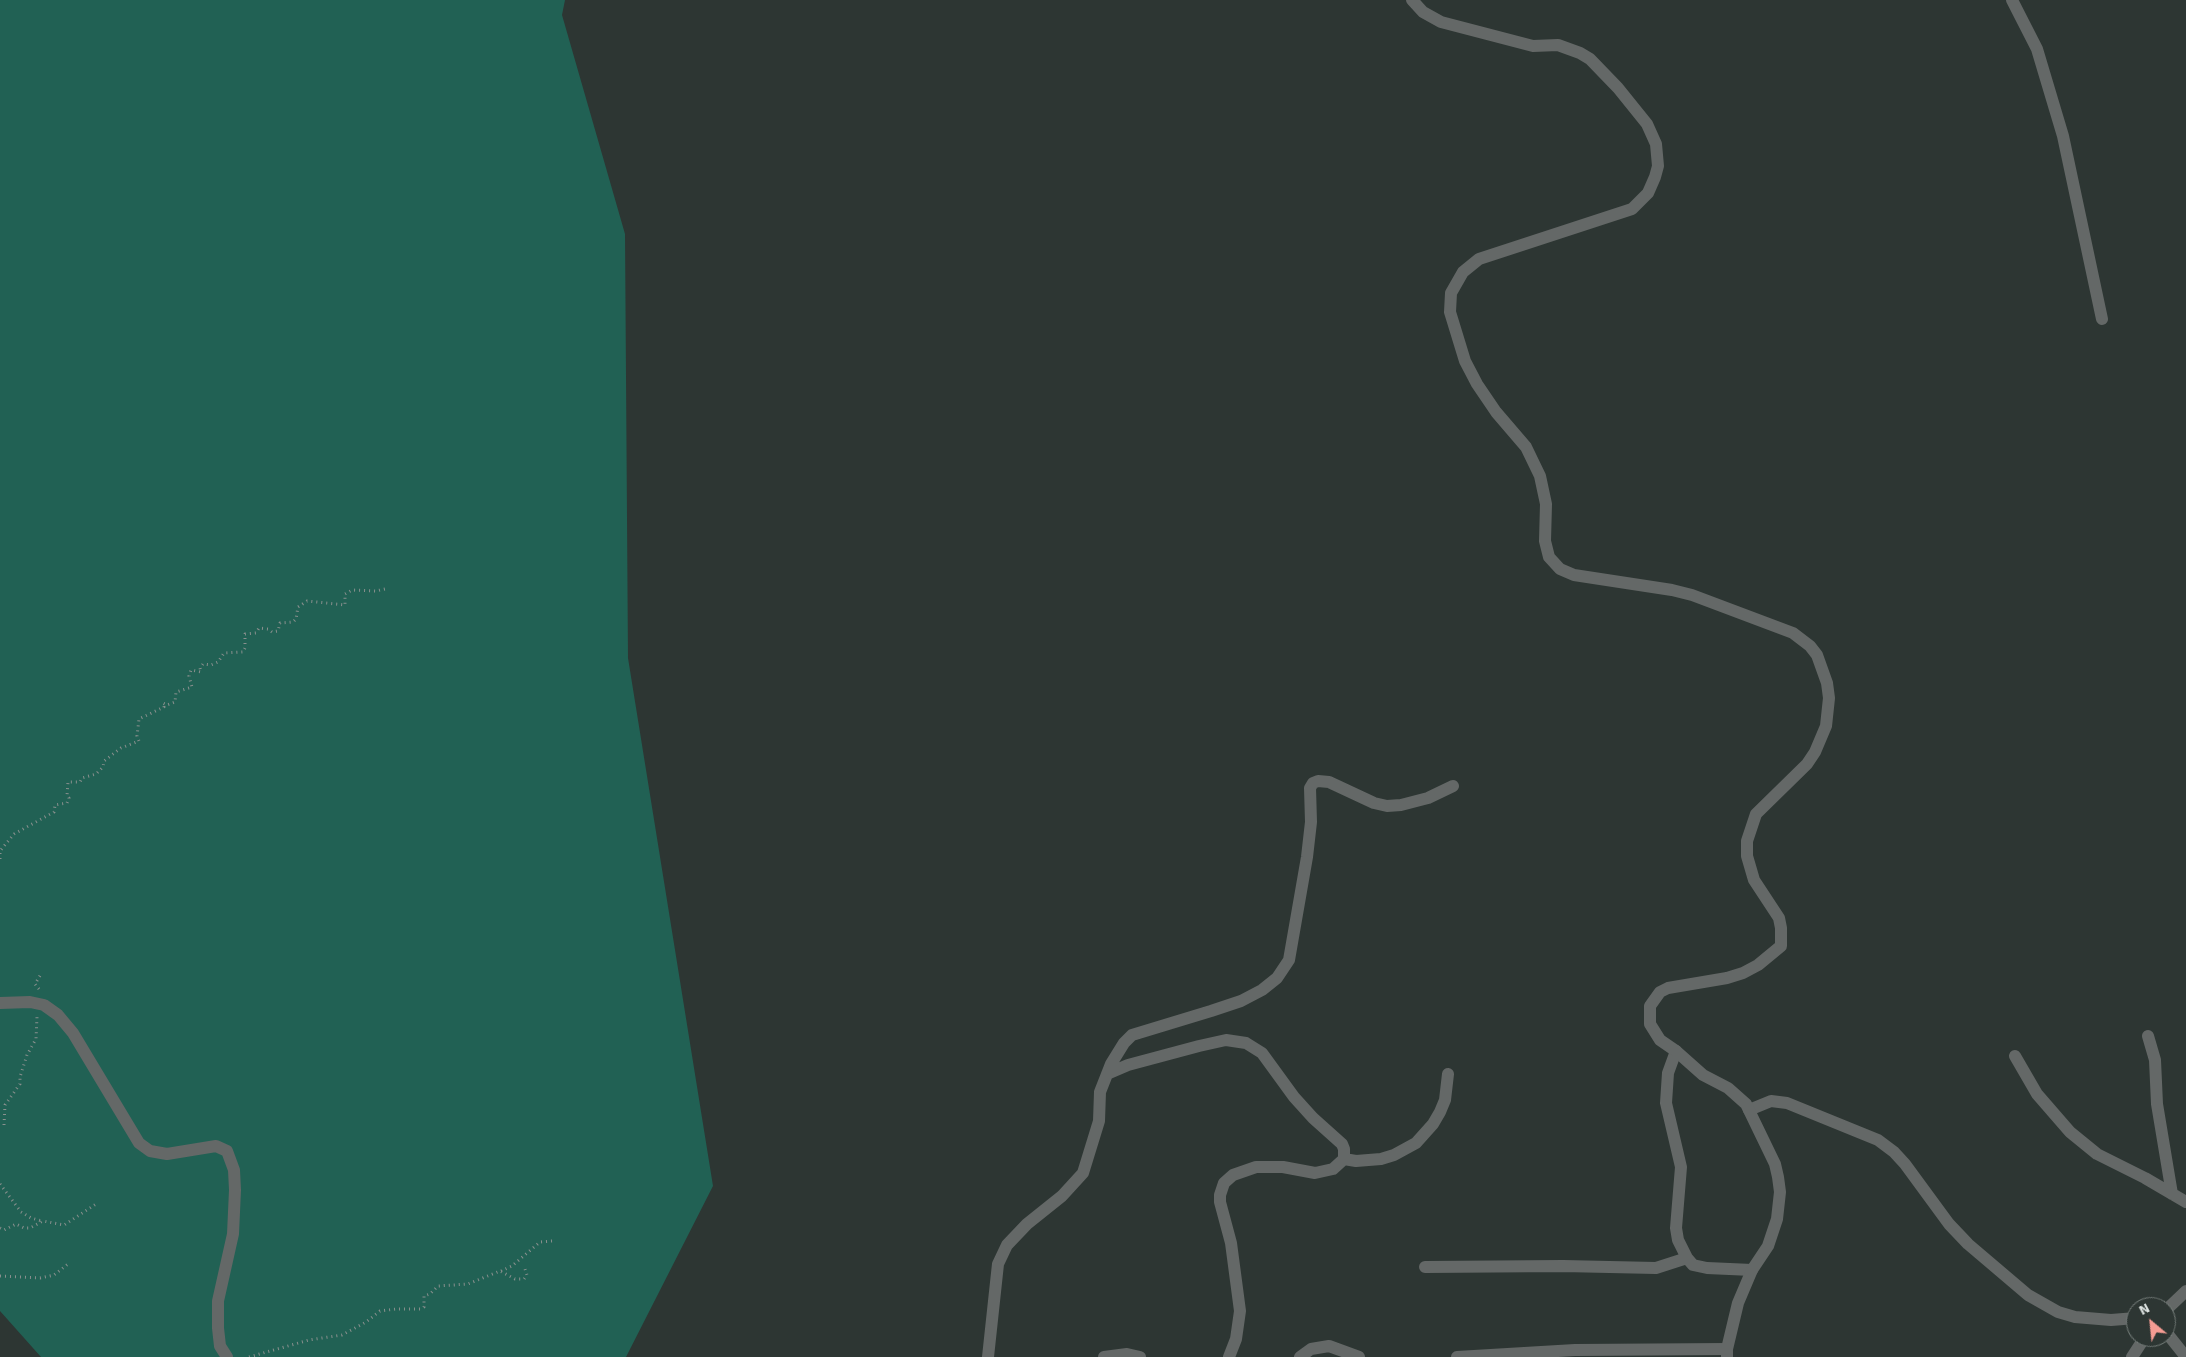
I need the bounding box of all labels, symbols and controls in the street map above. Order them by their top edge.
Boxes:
north arrow [2126,1297,2176,1347]
text: N [2136,1299,2152,1319]

